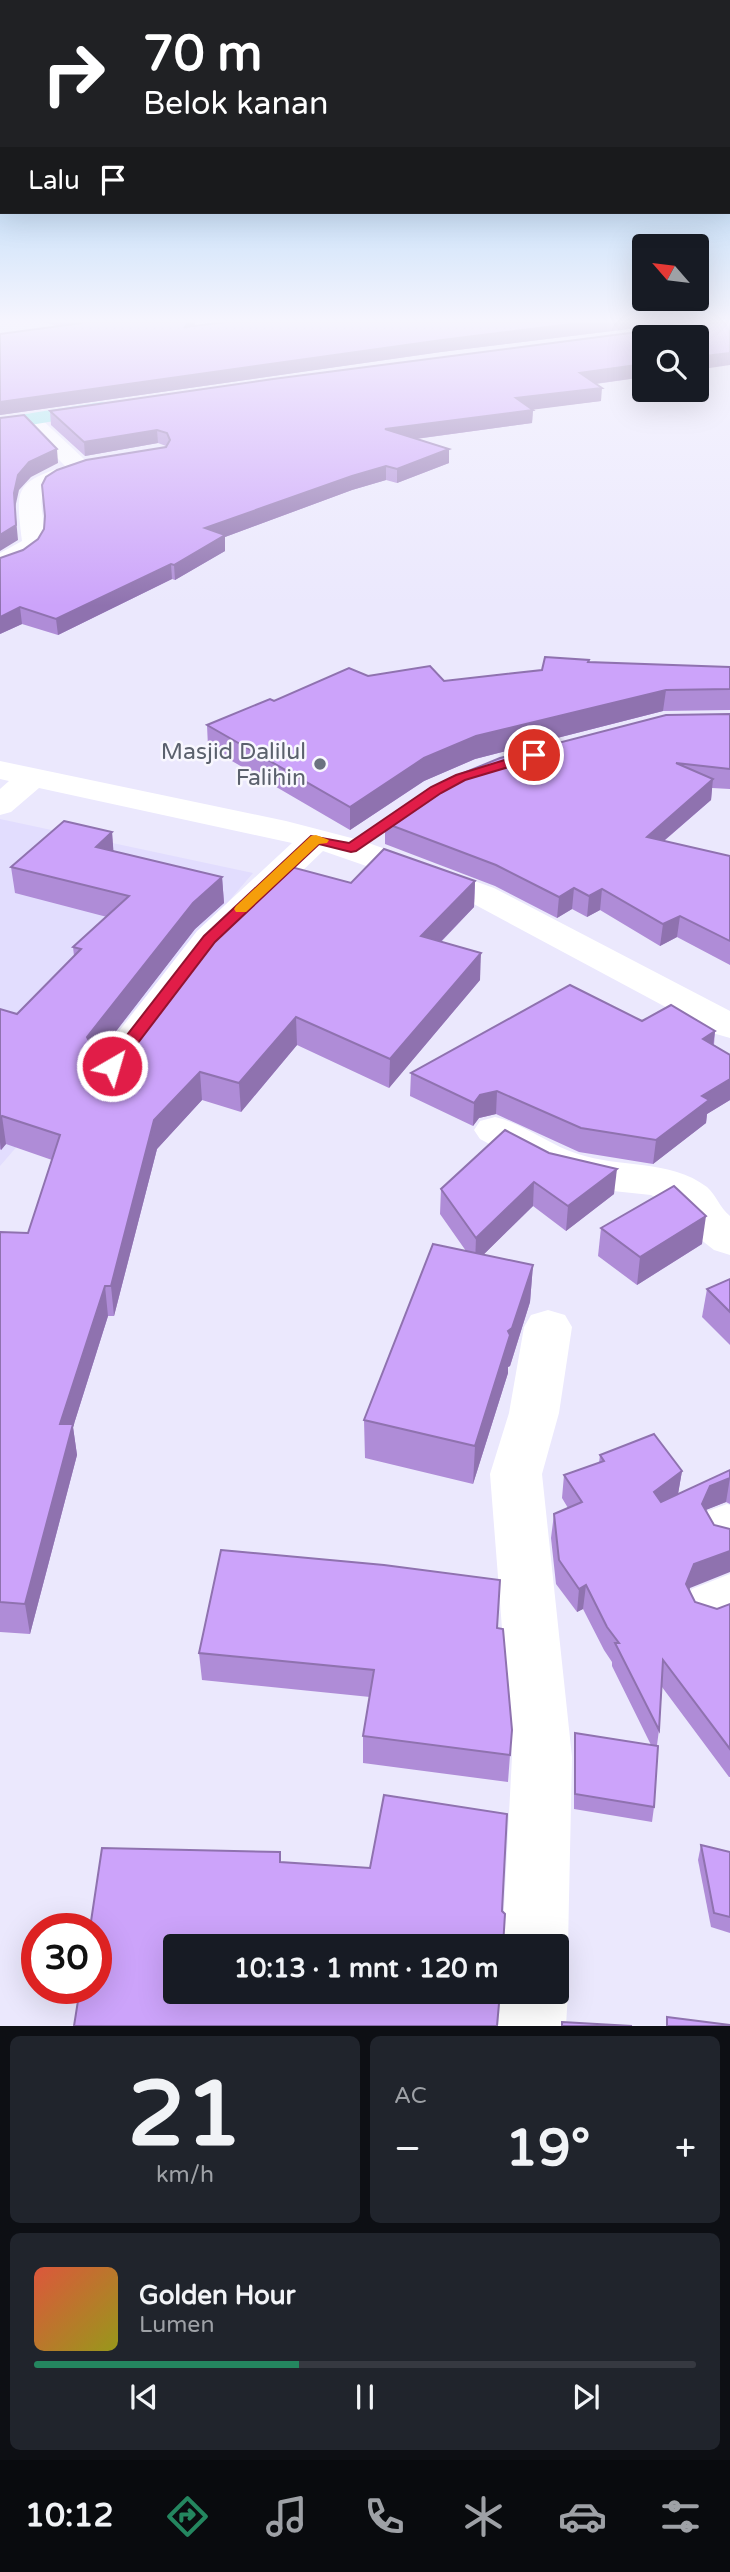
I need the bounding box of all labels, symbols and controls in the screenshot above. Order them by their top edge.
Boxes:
text: 70 m [143,25,262,84]
icon: right [28,28,119,119]
text: Belok kanan [143,85,328,123]
icon: arrive [94,161,132,199]
text: Lalu [28,165,80,196]
north arrow [632,234,709,312]
map controls [632,234,709,402]
button: search [632,325,709,402]
pin [504,725,564,785]
icon: arrive [515,736,553,774]
place label: Masjid Dalilul Falihin [161,738,306,792]
marker: Masjid Dalilul Falihin [312,756,328,772]
position arrow [75,1029,149,1103]
speed limit sign: 30 [21,1913,112,2004]
text: 10:13 · 1 mnt · 120 m [234,1953,498,1984]
text: 21 [128,2060,242,2170]
text: AC [394,2082,427,2110]
text: 19° [505,2117,590,2180]
text: − [394,2126,421,2172]
text: + [675,2126,696,2172]
text: km/h [156,2161,214,2189]
text: Golden Hour [139,2280,296,2311]
text: Lumen [139,2311,214,2339]
icon: previous [125,2378,163,2416]
icon: pause [346,2378,384,2416]
icon: next [567,2378,605,2416]
icon: directions [163,2492,212,2541]
icon: music [262,2492,311,2541]
icon: phone [360,2492,409,2541]
icon: climate [459,2492,508,2541]
icon: car [558,2492,607,2541]
icon: filters [656,2492,705,2541]
text: 10:12 [25,2497,114,2535]

